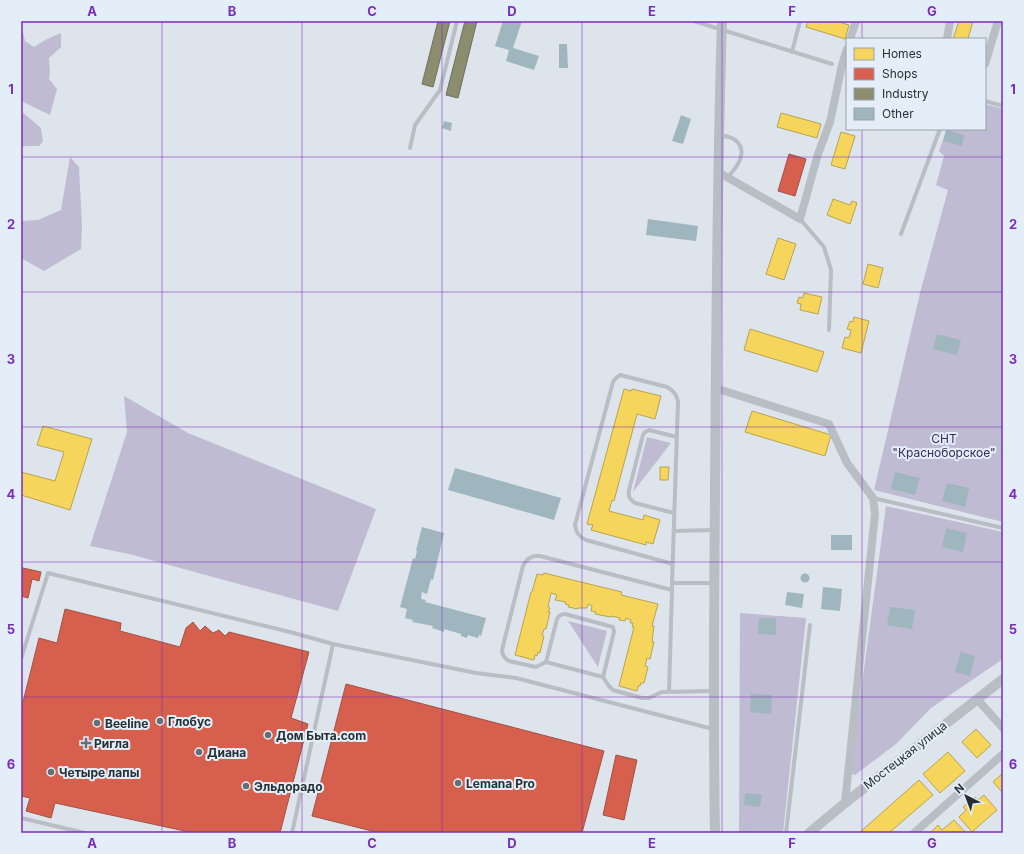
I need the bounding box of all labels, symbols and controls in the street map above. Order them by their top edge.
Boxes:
text: A [87,3,97,19]
text: B [228,3,237,19]
text: C [367,3,377,19]
text: D [507,3,517,19]
text: E [648,3,656,19]
text: F [788,3,796,19]
text: G [927,3,937,19]
legend [846,38,986,130]
text: Homes [882,46,922,61]
text: Shops [882,66,918,81]
text: 1 [8,81,14,97]
text: 1 [1010,81,1016,97]
text: Industry [882,86,929,101]
text: Other [882,106,914,121]
text: 2 [7,216,15,232]
text: 2 [1009,216,1017,232]
text: 3 [7,351,15,367]
text: 3 [1009,351,1017,367]
park label: СНТ "Красноборское" [892,431,996,460]
text: 4 [7,486,16,502]
text: 4 [1009,486,1018,502]
text: 5 [7,621,15,637]
text: 5 [1009,621,1017,637]
place label: Глобус [168,714,211,729]
place label: Beeline [105,716,148,731]
marker: Глобус [155,716,165,726]
marker: Beeline [92,718,102,728]
street label: Мостецкая улица [860,718,950,792]
place label: Дом Быта.com [276,728,366,743]
marker: Дом Быта.com [263,730,273,740]
place label: Ригла [94,736,129,751]
marker: Ригла [81,738,91,748]
place label: Диана [207,745,246,760]
marker: Диана [194,747,204,757]
text: 6 [7,756,15,772]
text: 6 [1009,756,1017,772]
place label: Четыре лапы [59,765,139,780]
marker: Четыре лапы [46,767,56,777]
place label: Lemana Pro [466,776,535,791]
north arrow [946,776,986,816]
marker: Lemana Pro [453,778,463,788]
place label: Эльдорадо [254,779,323,794]
marker: Эльдорадо [241,781,251,791]
text: N [952,781,967,797]
text: A [87,835,97,851]
text: B [228,835,237,851]
text: C [367,835,377,851]
text: D [507,835,517,851]
text: E [648,835,656,851]
text: F [788,835,796,851]
text: G [927,835,937,851]

